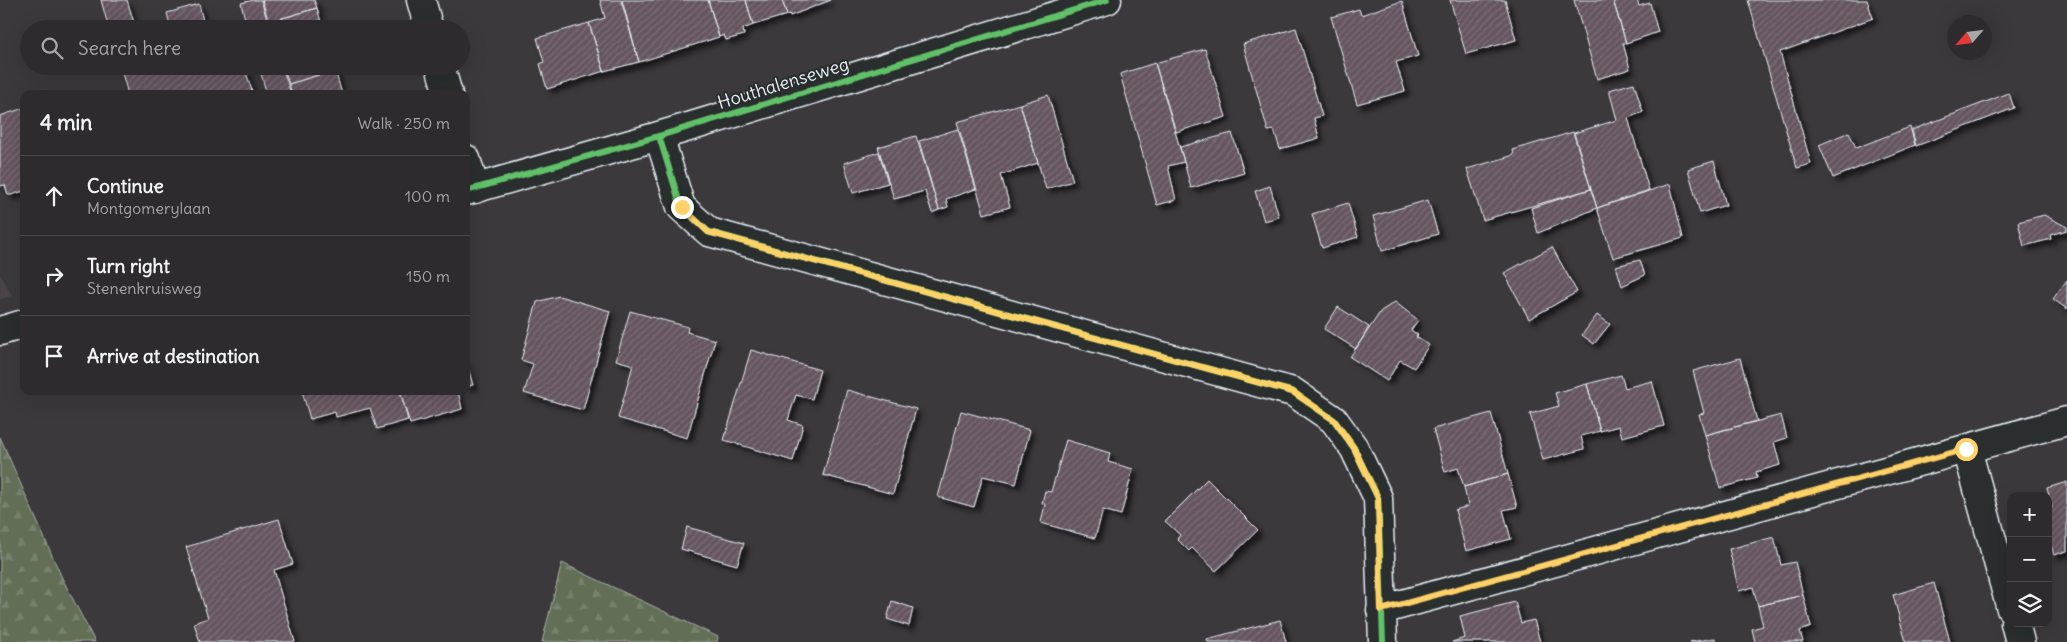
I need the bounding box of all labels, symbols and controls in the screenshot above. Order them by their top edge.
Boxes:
north arrow [1947,15,1992,60]
search box [20,20,470,75]
icon: search [38,34,66,62]
text: Search here [78,36,181,60]
street label: Houthalenseweg [714,52,852,114]
text: 4 min [40,109,92,136]
text: Walk · 250 m [358,113,450,133]
text: Continue [87,174,164,198]
icon: ahead [40,182,68,210]
text: 100 m [405,186,450,206]
route end [671,196,694,219]
text: Montgomerylaan [87,198,211,218]
text: Turn right [87,254,170,278]
icon: right [40,262,68,290]
text: 150 m [406,266,450,286]
text: Stenenkruisweg [87,278,202,298]
icon: arrive [40,342,68,370]
text: Arrive at destination [87,344,260,368]
route start [1955,438,1978,461]
map controls [2007,492,2052,627]
button: + [2007,492,2052,537]
button: − [2007,537,2052,582]
button: layers [2007,582,2052,627]

